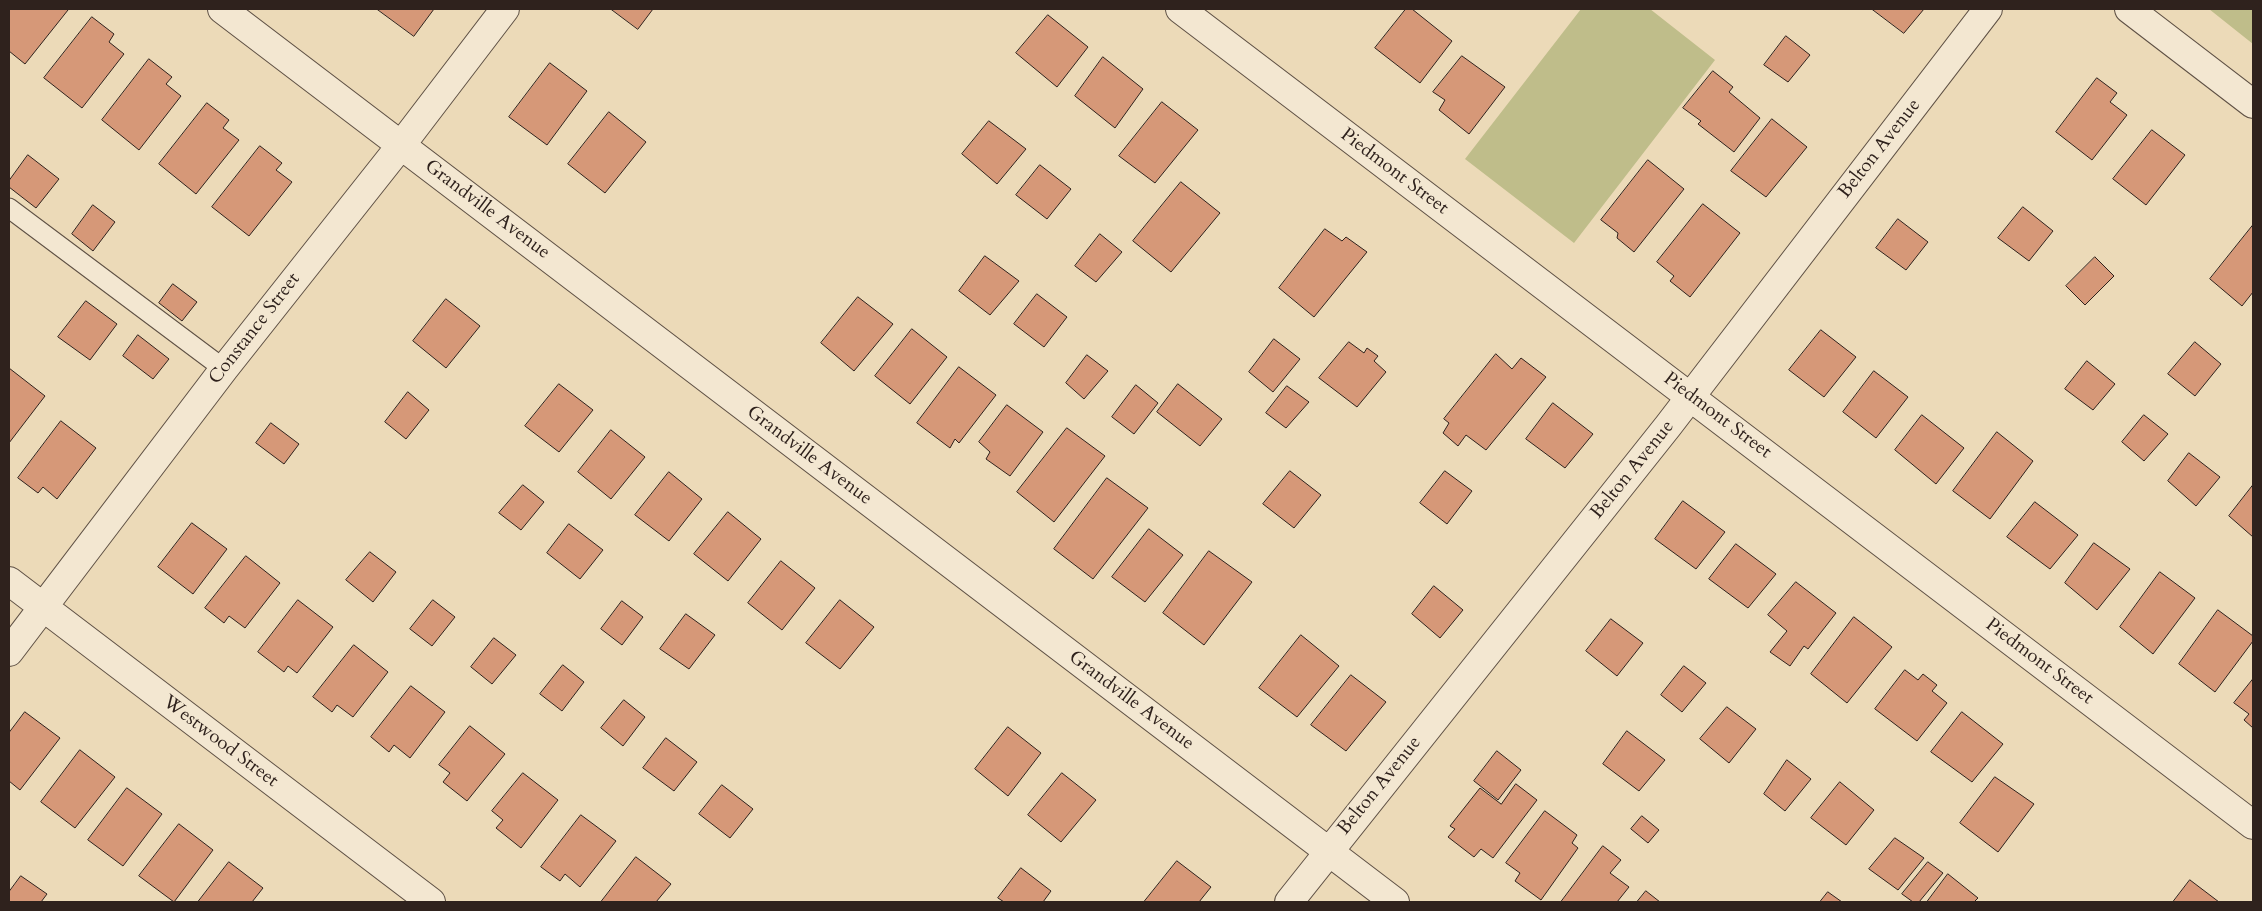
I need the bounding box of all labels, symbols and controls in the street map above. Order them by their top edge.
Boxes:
street label: Belton Avenue [1834,95,1926,203]
street label: Piedmont Street [1336,124,1452,220]
street label: Grandville Avenue [420,155,554,265]
street label: Constance Street [204,269,306,389]
street label: Piedmont Street [1659,368,1775,464]
street label: Grandville Avenue [742,401,876,511]
street label: Belton Avenue [1586,416,1680,524]
street label: Piedmont Street [1981,614,2097,710]
street label: Grandville Avenue [1064,646,1198,756]
street label: Westwood Street [158,691,282,793]
street label: Belton Avenue [1333,732,1427,840]

